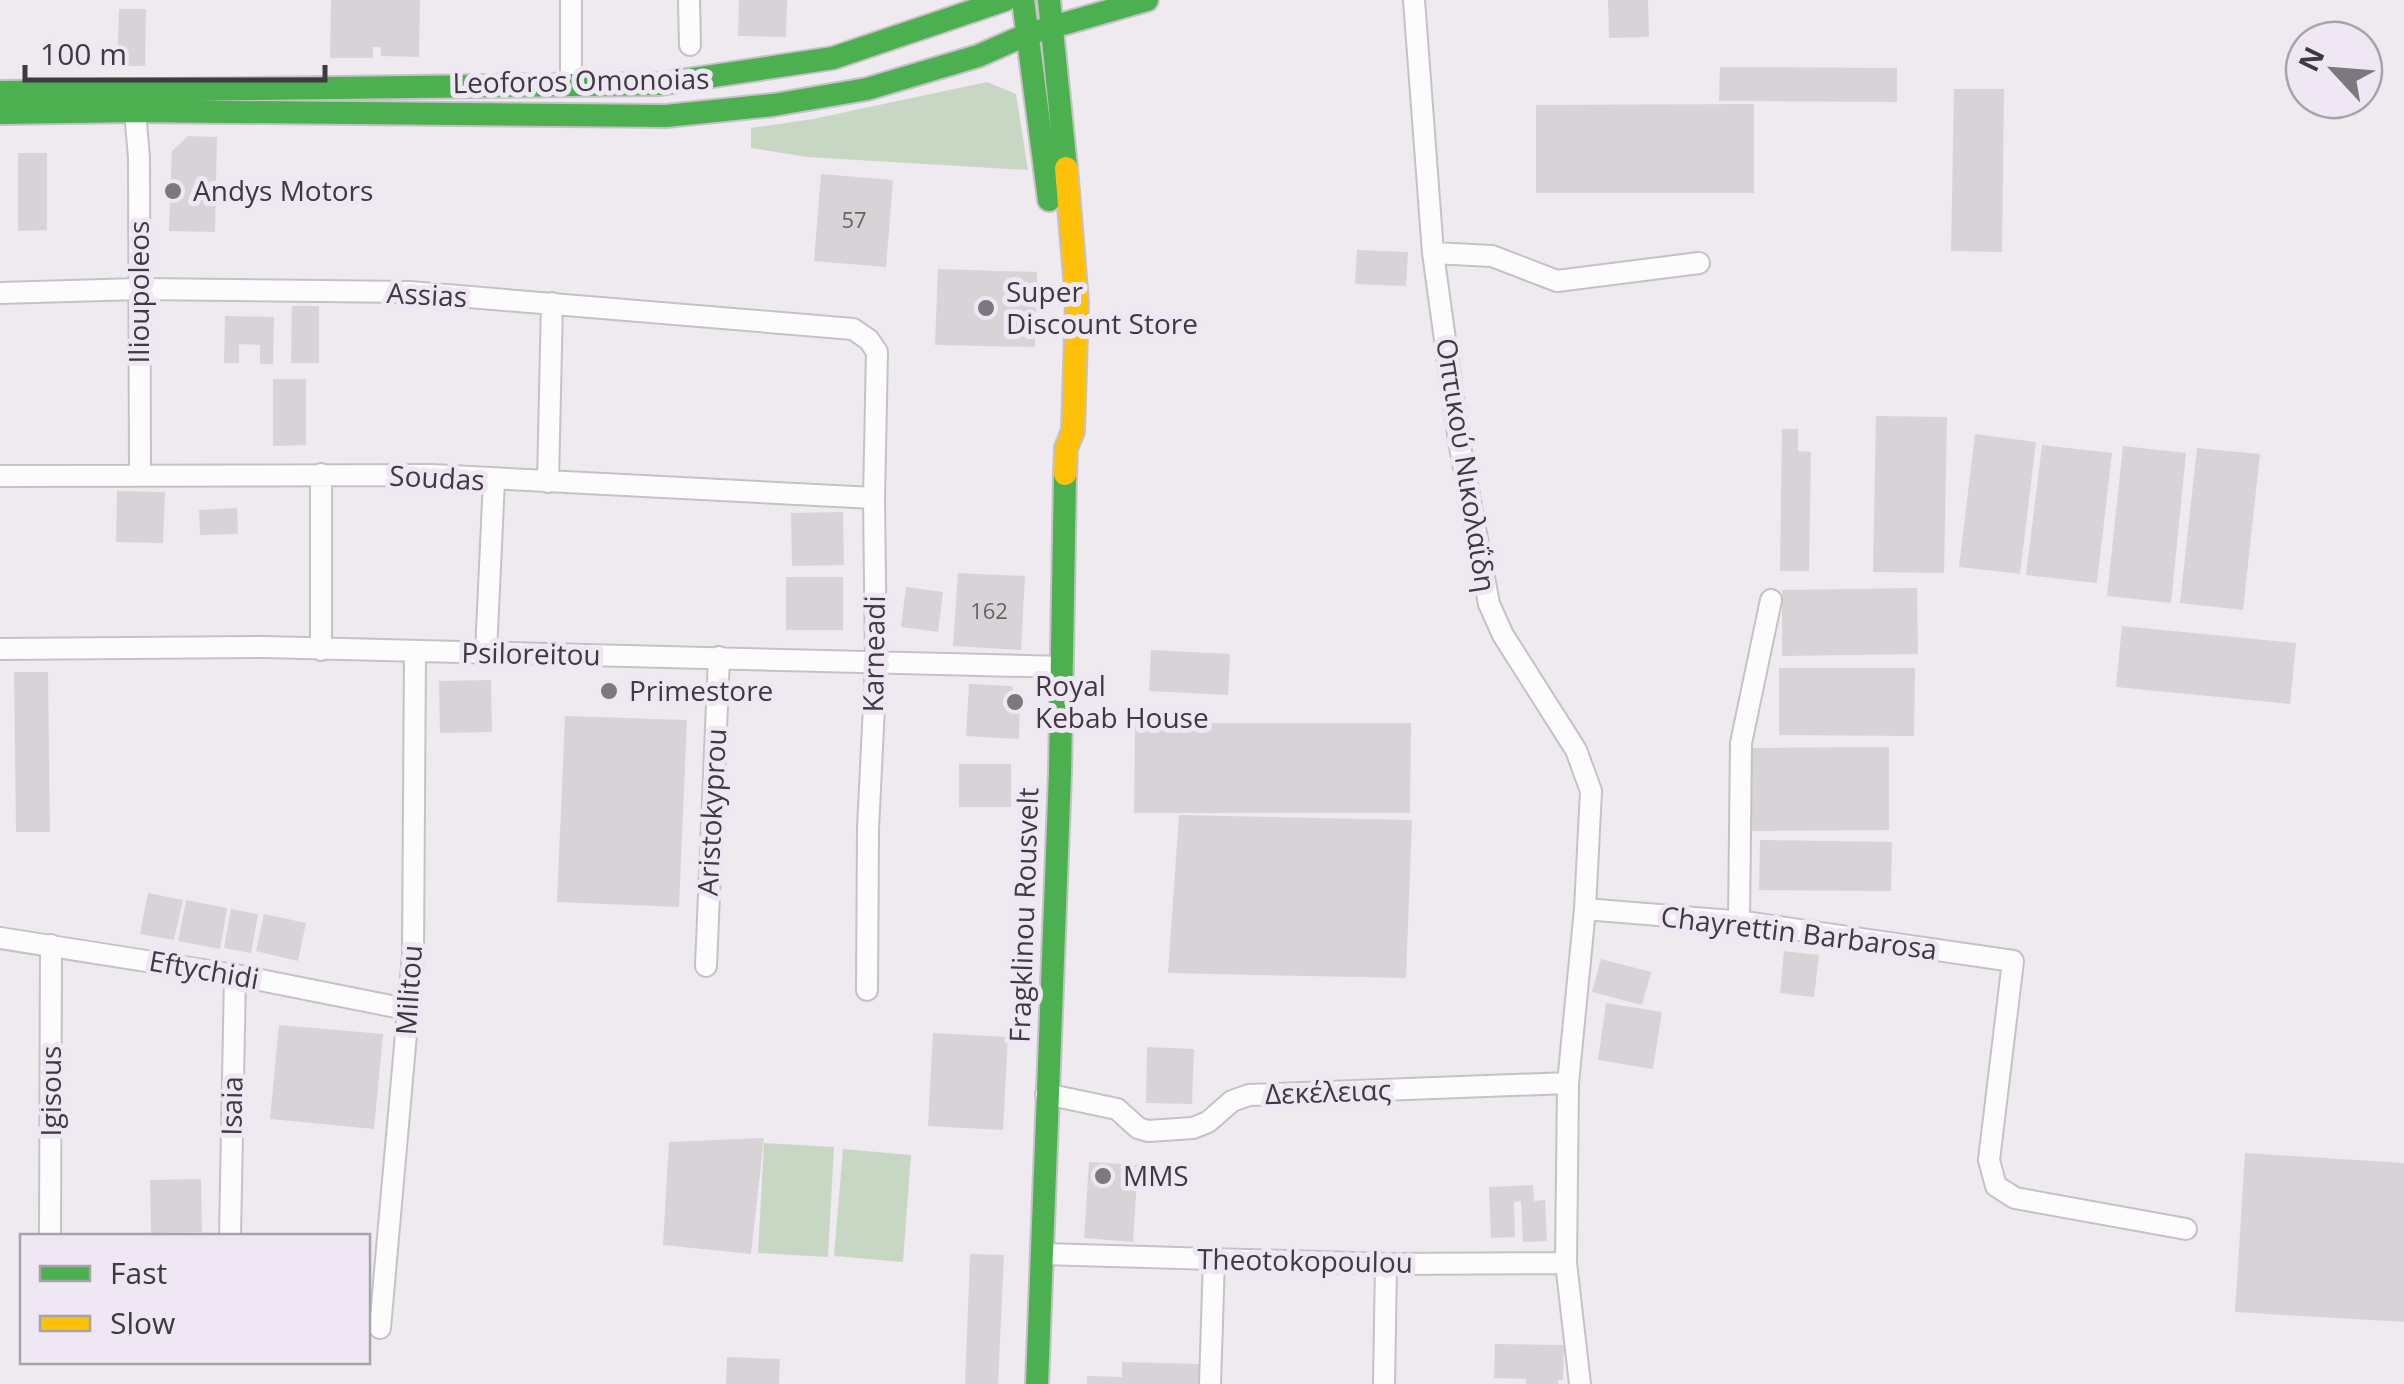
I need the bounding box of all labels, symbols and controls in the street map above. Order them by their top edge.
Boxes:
scale bar [25,20,325,82]
north arrow [2284,20,2384,120]
text: 100 m [40,33,127,74]
text: N [2289,40,2333,77]
street label: Leoforos Omonoias [452,59,710,101]
place label: Andys Motors [193,171,373,209]
marker: Andys Motors [162,180,184,202]
house number: 57 [841,204,867,234]
street label: Ilioupoleos [119,221,157,363]
place label: Super Discount Store [1006,272,1198,342]
street label: Assias [386,273,468,315]
marker: Super Discount Store [975,297,997,319]
street label: Οπτικού Νικολαΐδη [1428,335,1506,594]
street label: Soudas [388,456,486,498]
street label: Karneadi [853,595,893,713]
house number: 162 [970,595,1008,625]
street label: Psiloreitou [461,633,601,673]
place label: Royal Kebab House [1035,666,1209,736]
place label: Primestore [629,671,773,709]
marker: Primestore [598,680,620,702]
marker: Royal Kebab House [1004,691,1026,713]
street label: Aristokyprou [688,727,734,897]
street label: Fragklinou Rousvelt [1000,787,1046,1043]
street label: Chayrettin Barbarosa [1659,896,1939,968]
street label: Eftychidi [146,941,262,997]
street label: Militou [386,944,430,1036]
street label: Igisous [31,1046,69,1136]
street label: Δεκέλειας [1264,1070,1392,1112]
street label: Isaia [211,1076,251,1136]
place label: MMS [1123,1156,1189,1194]
marker: MMS [1092,1165,1114,1187]
legend [20,1234,370,1364]
street label: Theotokopoulou [1197,1239,1413,1281]
text: Fast [110,1252,167,1293]
text: Slow [110,1302,175,1343]

